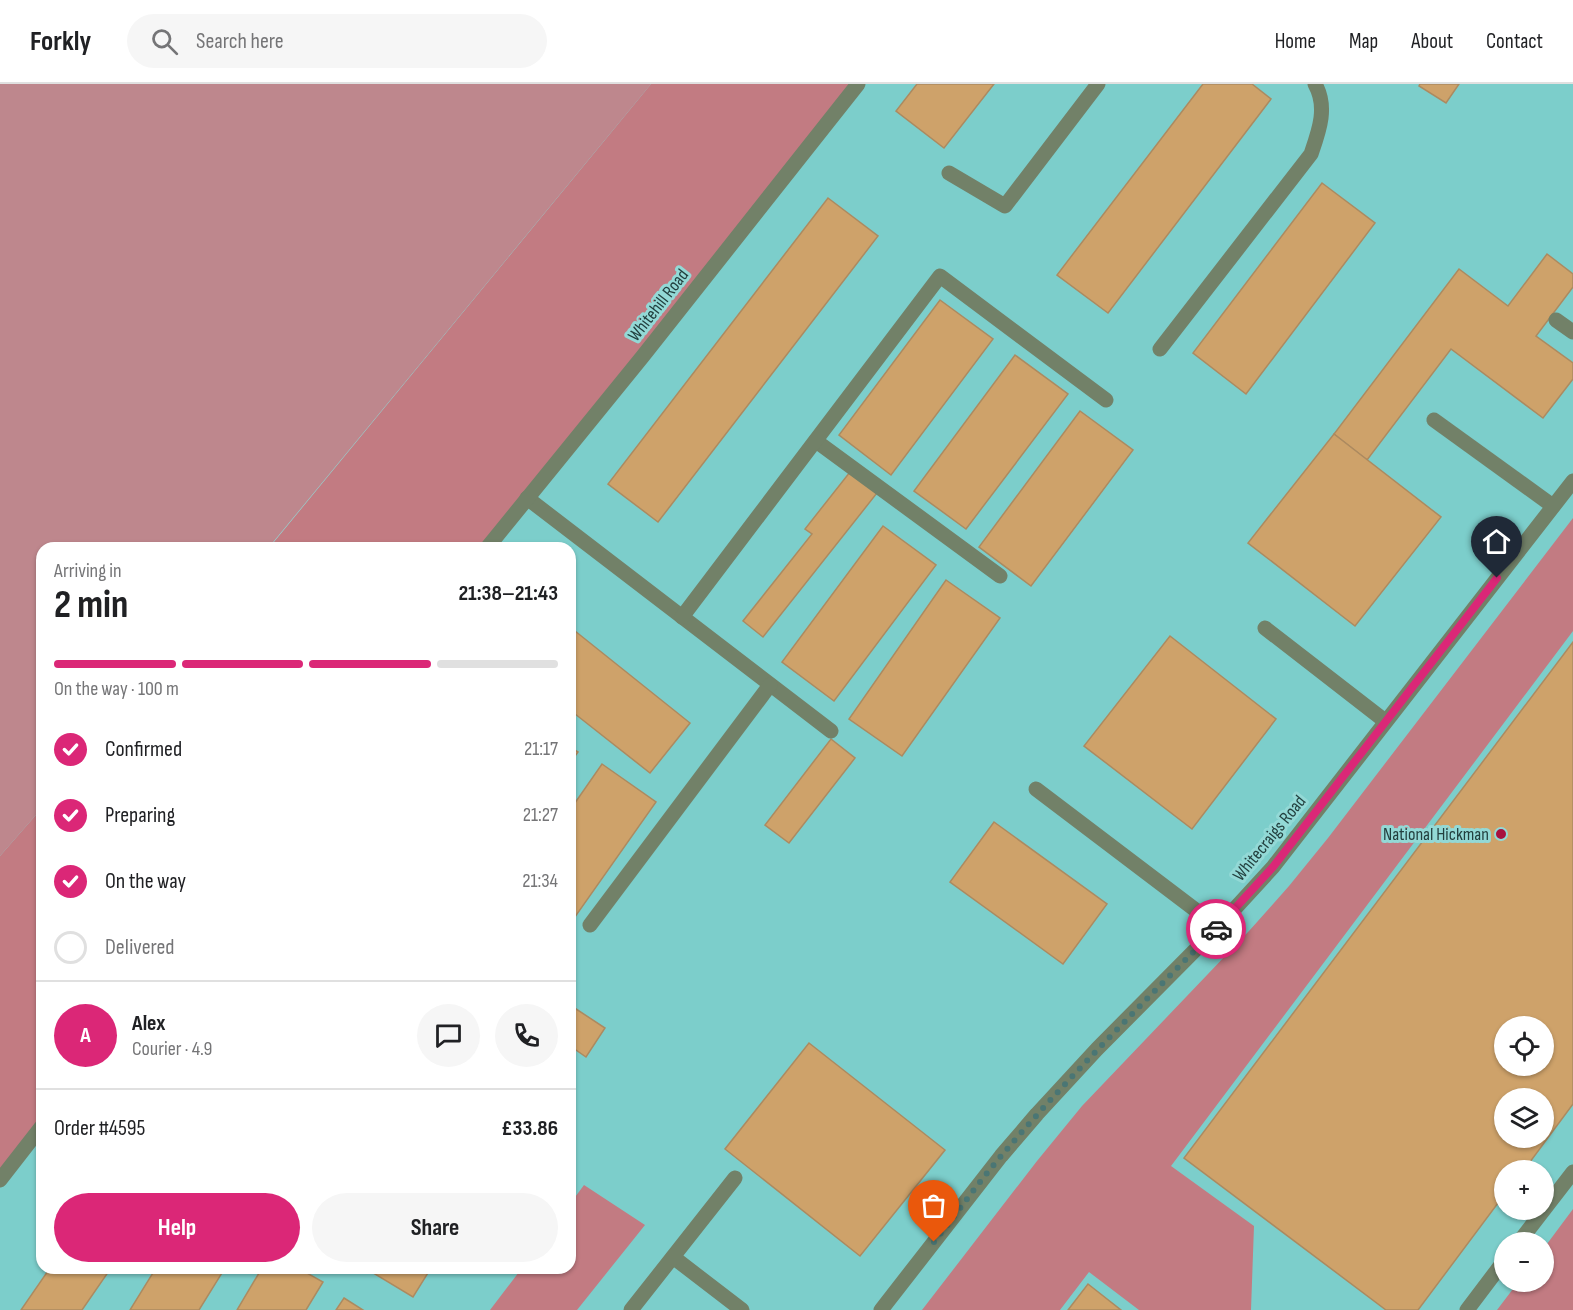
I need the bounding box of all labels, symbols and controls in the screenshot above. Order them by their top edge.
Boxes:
search box [127,14,547,68]
text: Forkly [30,25,91,58]
icon: search [148,25,181,58]
text: Search here [196,28,284,55]
text: Home [1275,29,1316,54]
text: Map [1349,29,1378,54]
text: About [1411,29,1453,54]
text: Contact [1486,29,1543,54]
street label: Whitehill Road [624,265,693,346]
pin [1471,516,1522,578]
icon: home [1480,525,1513,558]
text: Arriving in [54,559,122,583]
text: 21:38–21:43 [458,580,558,607]
text: 2 min [54,582,128,629]
text: On the way · 100 m [54,677,179,701]
icon: check [54,733,87,766]
text: Confirmed [105,736,182,763]
text: 21:17 [524,737,558,761]
street label: Whitecraigs Road [1228,791,1310,885]
icon: check [54,799,87,832]
text: Preparing [105,802,175,829]
text: 21:27 [523,803,558,827]
place label: National Hickman [1383,824,1489,845]
marker: National Hickman [1494,827,1508,841]
icon: check [54,865,87,898]
text: On the way [105,868,186,895]
text: 21:34 [522,869,558,893]
courier [1186,899,1246,959]
icon: car [1200,913,1233,946]
text: Delivered [105,934,174,961]
button: chat [417,1004,480,1067]
button: phone [495,1004,558,1067]
text: Alex [132,1010,165,1037]
map controls [1494,1016,1554,1292]
button: locate [1494,1016,1554,1076]
text: A [80,1022,91,1049]
text: Courier · 4.9 [132,1037,212,1061]
button: layers [1494,1088,1554,1148]
text: Order #4595 [54,1115,145,1142]
text: £33.86 [501,1115,558,1142]
button: + [1494,1160,1554,1220]
pin [908,1180,959,1242]
icon: bag [917,1189,950,1222]
button: Help [54,1193,300,1262]
button: Share [312,1193,558,1262]
button: − [1494,1232,1554,1292]

